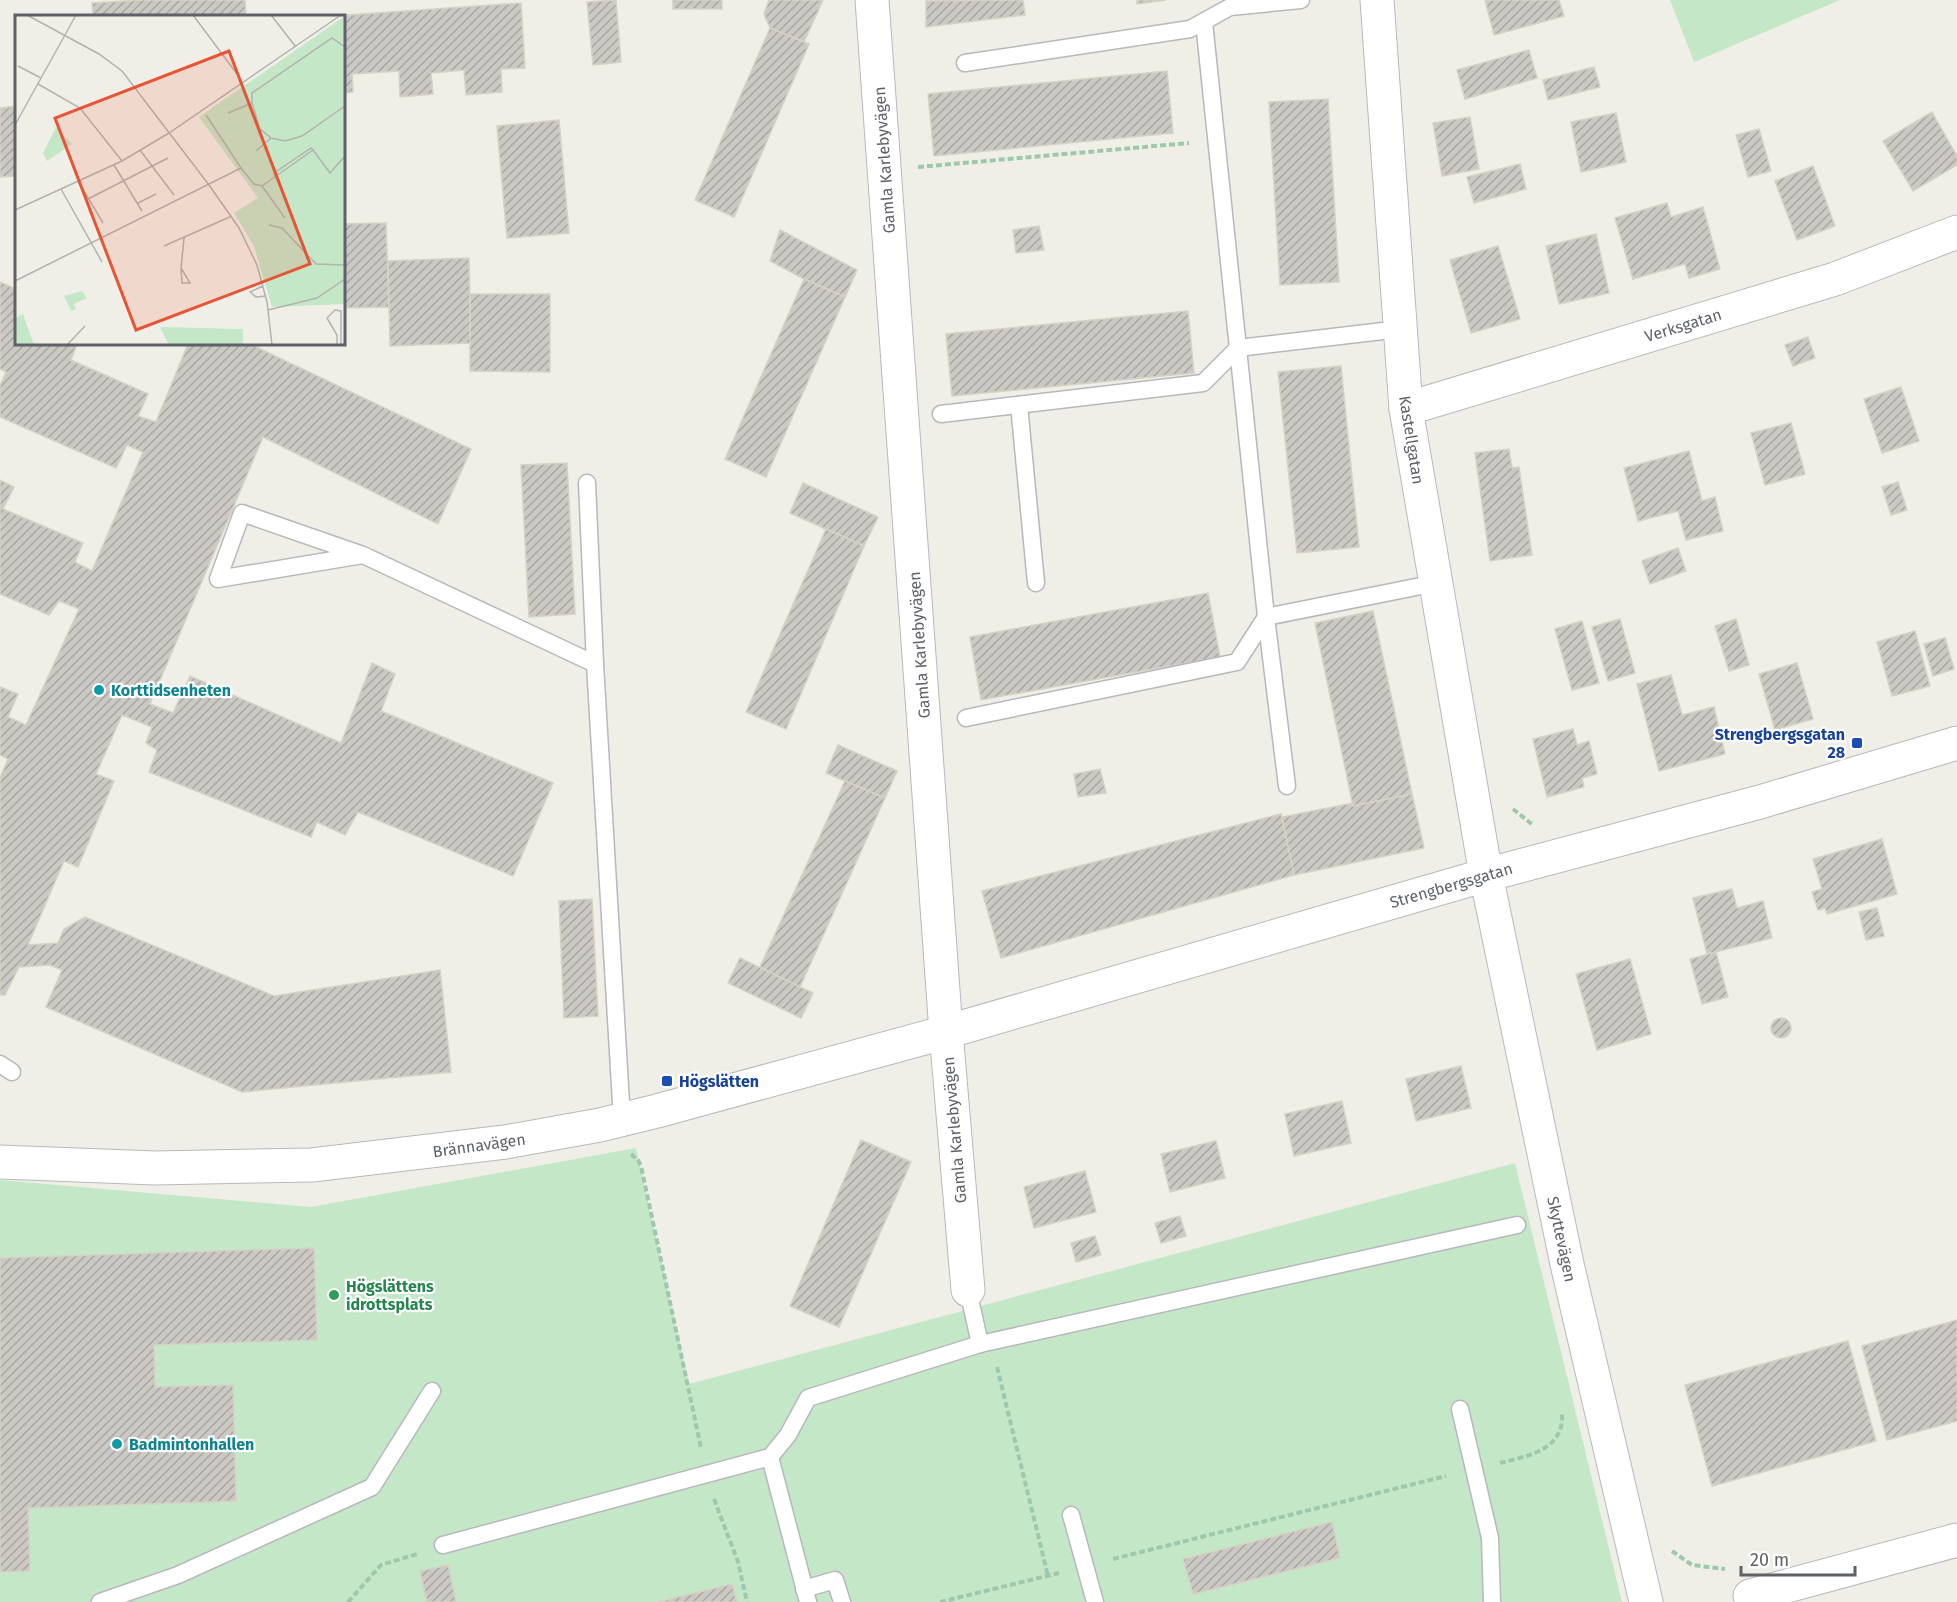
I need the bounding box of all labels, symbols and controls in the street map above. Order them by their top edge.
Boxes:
inset map [15,15,345,345]
street label: Gamla Karlebyvägen [870,86,899,234]
street label: Verksgatan [1642,305,1724,346]
street label: Kastellgatan [1395,394,1428,486]
street label: Gamla Karlebyvägen [905,571,934,719]
place label: Korttidsenheten [111,681,231,700]
marker: Korttidsenheten [92,683,106,697]
place label: Strengbergsgatan 28 [1715,725,1845,762]
marker: Strengbergsgatan 28 [1850,736,1864,750]
street label: Strengbergsgatan [1388,859,1515,912]
street label: Gamla Karlebyvägen [939,1056,970,1204]
place label: Högslätten [679,1072,759,1091]
marker: Högslätten [660,1074,674,1088]
street label: Brännavägen [431,1130,527,1161]
street label: Skyttevägen [1543,1195,1580,1284]
place label: Högslättens idrottsplats [346,1277,434,1314]
marker: Högslättens idrottsplats [327,1288,341,1302]
place label: Badmintonhallen [129,1435,254,1454]
marker: Badmintonhallen [110,1437,124,1451]
scale bar [1741,1539,1855,1577]
text: 20 m [1750,1549,1789,1571]

